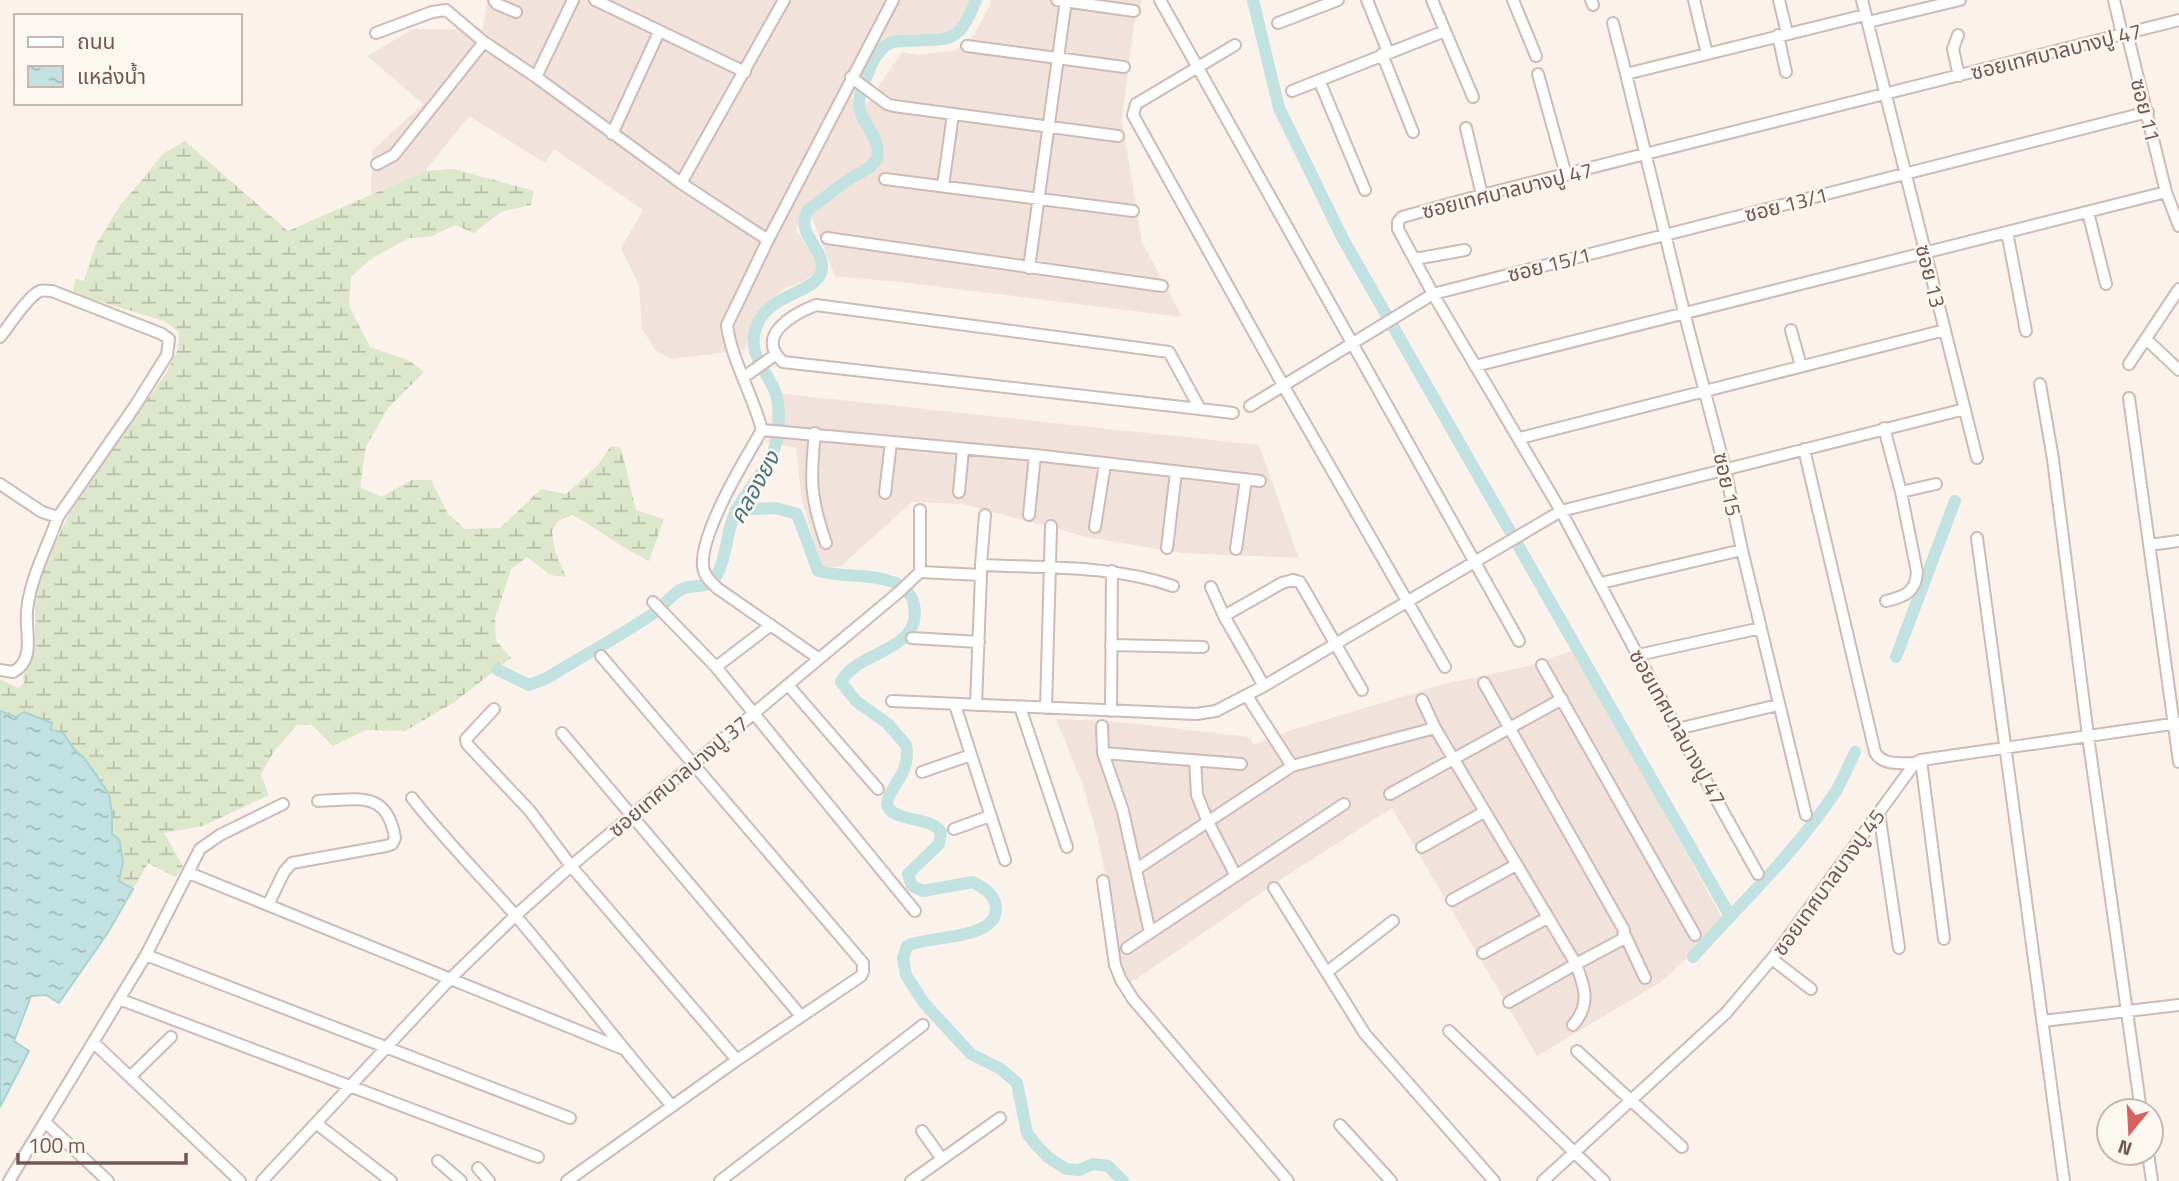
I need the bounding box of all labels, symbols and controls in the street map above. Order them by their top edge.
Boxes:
legend [14,14,242,105]
street label: ซอยเทศบาลบางปู 47 [1967,14,2145,88]
text: ถนน [77,25,115,57]
text: แหล่งน้ำ [77,60,146,92]
street label: ซอย 11 [2123,75,2169,145]
street label: ซอยเทศบาลบางปู 47 [1418,153,1596,227]
street label: ซอย 13/1 [1741,178,1831,230]
street label: ซอย 15/1 [1504,238,1594,290]
street label: ซอย 13 [1908,241,1954,311]
water label: คลองยง [720,443,789,530]
street label: ซอย 15 [1706,449,1750,519]
street label: ซอยเทศบาลบางปู 47 [1622,643,1734,811]
street label: ซอยเทศบาลบางปู 37 [601,708,755,844]
street label: ซอยเทศบาลบางปู 45 [1764,802,1892,962]
north arrow [2095,1097,2165,1167]
scale bar [18,1122,186,1166]
text: 100 m [28,1129,85,1161]
text: N [2114,1133,2135,1164]

